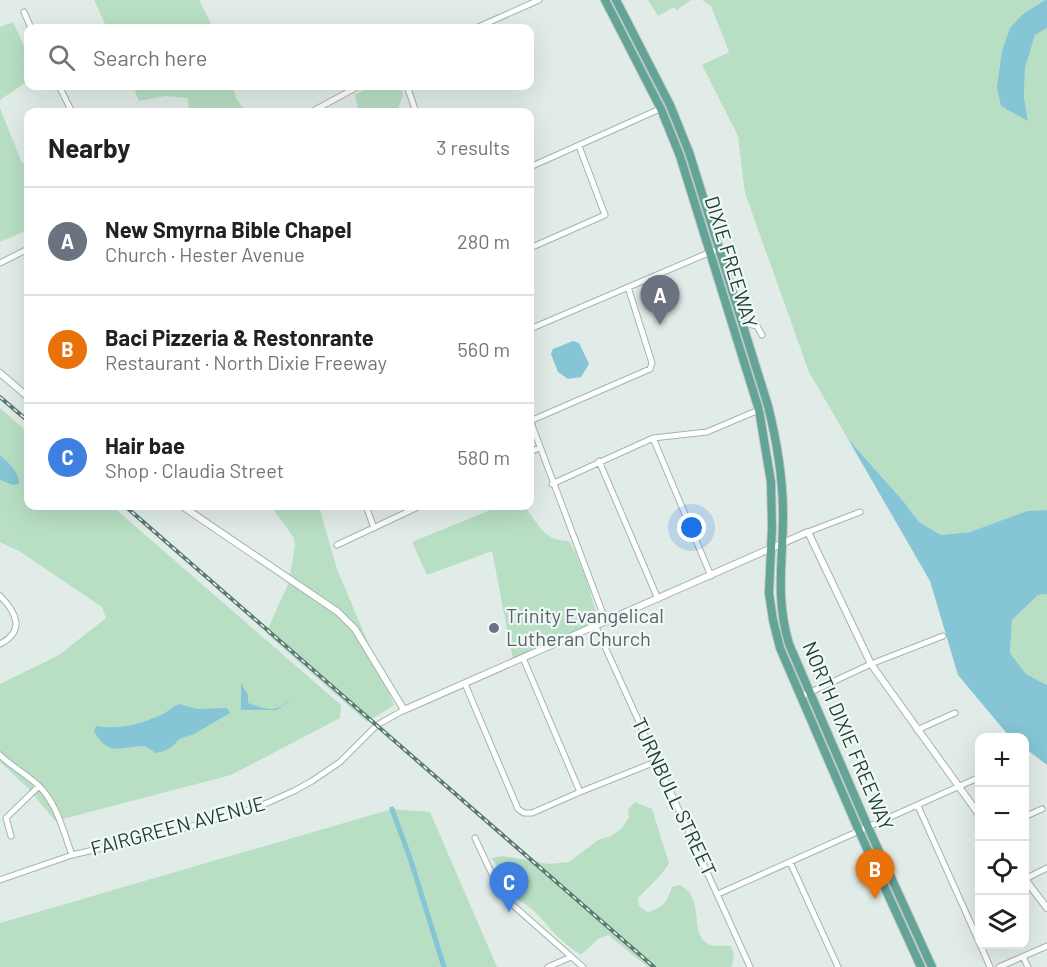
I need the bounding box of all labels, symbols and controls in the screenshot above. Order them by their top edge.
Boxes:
search box [24,24,534,90]
icon: search [45,41,78,74]
text: Search here [93,44,207,70]
text: Nearby [48,132,130,163]
text: 3 results [436,135,510,159]
street label: DIXIE FREEWAY [701,193,763,330]
text: New Smyrna Bible Chapel [105,216,352,242]
text: A [61,229,74,253]
text: 280 m [457,229,510,253]
text: Church · Hester Avenue [105,242,305,266]
pin: A [640,276,680,325]
text: Baci Pizzeria & Restonrante [105,324,374,350]
text: B [61,337,74,361]
text: 560 m [458,337,510,361]
text: Restaurant · North Dixie Freeway [105,350,387,374]
text: Hair bae [105,432,185,458]
text: C [61,445,74,469]
text: 580 m [457,445,510,469]
text: Shop · Claudia Street [105,458,284,482]
your location [677,513,706,542]
place label: Trinity Evangelical Lutheran Church [506,603,664,650]
marker: Trinity Evangelical Lutheran Church [487,621,501,635]
street label: NORTH DIXIE FREEWAY [798,637,900,834]
street label: TURNBULL STREET [628,713,722,880]
map controls [975,733,1029,949]
button: + [975,733,1029,787]
button: − [975,787,1029,841]
street label: FAIRGREEN AVENUE [88,790,268,860]
button: locate [975,841,1029,895]
pin: B [856,850,894,899]
pin: C [490,862,528,912]
button: layers [975,895,1029,949]

